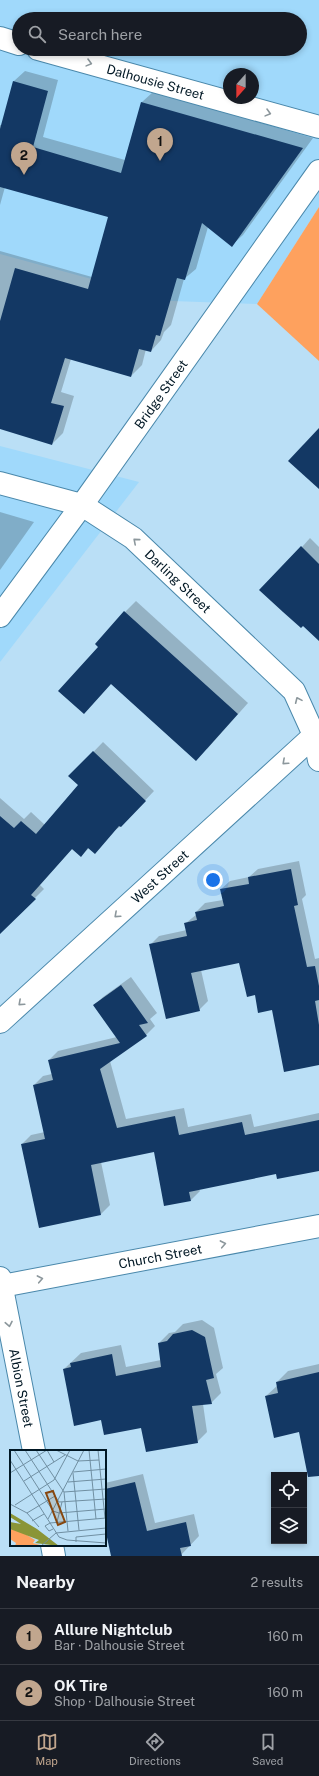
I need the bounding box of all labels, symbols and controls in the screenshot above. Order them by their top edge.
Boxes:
search box [12,12,307,56]
icon: search [26,23,48,45]
text: Search here [58,26,142,43]
one-way arrow [85,58,92,67]
street label: Dalhousie Street [105,61,206,102]
north arrow [223,68,259,104]
one-way arrow [264,108,271,117]
pin: 1 [147,128,173,161]
pin: 2 [11,142,37,175]
street label: Bridge Street [131,357,190,432]
one-way arrow [133,538,140,545]
street label: Darling Street [142,546,214,616]
one-way arrow [295,697,303,704]
one-way arrow [282,757,290,764]
street label: West Street [128,847,191,906]
your location [203,870,223,890]
one-way arrow [114,911,122,918]
one-way arrow [18,998,26,1006]
one-way arrow [220,1240,226,1249]
street label: Church Street [117,1241,203,1271]
one-way arrow [37,1275,43,1283]
one-way arrow [5,1321,13,1327]
street label: Albion Street [7,1347,37,1429]
inset map [10,1450,106,1546]
map controls [271,1472,307,1544]
button: locate [271,1472,307,1508]
button: layers [271,1508,307,1544]
text: Nearby [16,1572,75,1592]
text: 2 results [251,1575,303,1590]
text: Allure Nightclub [54,1621,172,1638]
text: 1 [26,1629,32,1644]
text: 160 m [267,1629,303,1644]
text: Bar · Dalhousie Street [54,1638,185,1653]
text: OK Tire [54,1677,108,1694]
text: 2 [25,1685,33,1700]
text: 160 m [267,1685,303,1700]
text: Shop · Dalhousie Street [54,1694,195,1709]
tab: Map [36,1731,58,1767]
tab: Directions [129,1731,181,1767]
tab: Saved [252,1731,283,1767]

